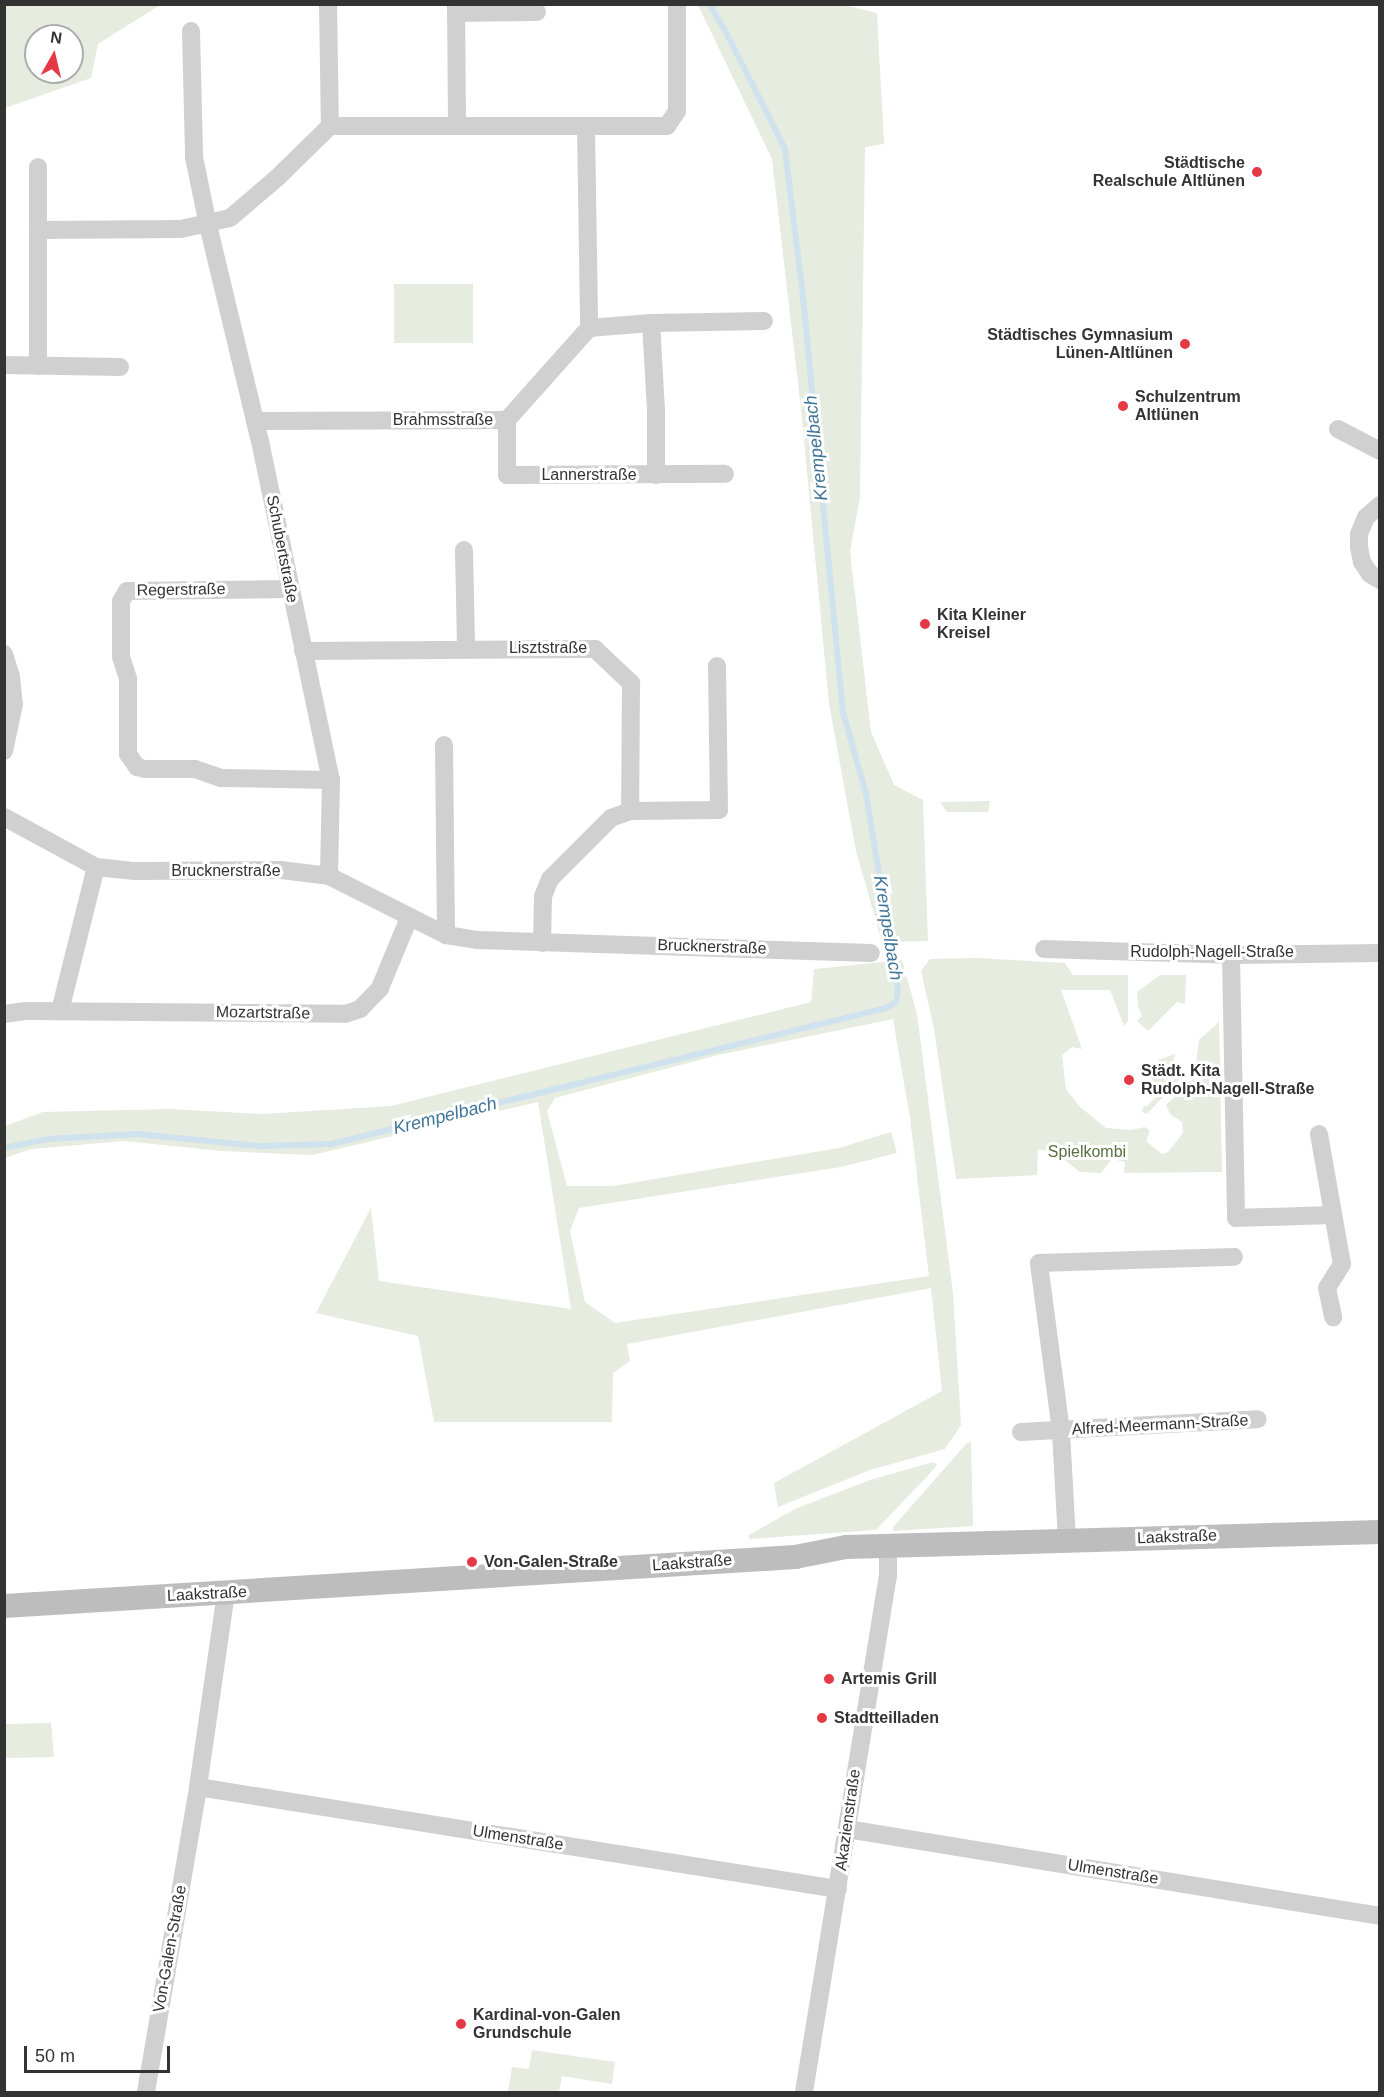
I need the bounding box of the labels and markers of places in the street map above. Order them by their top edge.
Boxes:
place label: Städtische Realschule Altlünen [1092,153,1245,191]
marker: Städtische Realschule Altlünen [1250,165,1264,179]
place label: Städtisches Gymnasium Lünen-Altlünen [987,325,1173,363]
marker: Städtisches Gymnasium Lünen-Altlünen [1178,337,1192,351]
place label: Schulzentrum Altlünen [1135,387,1241,425]
marker: Schulzentrum Altlünen [1116,399,1130,413]
place label: Kita Kleiner Kreisel [937,605,1026,643]
marker: Kita Kleiner Kreisel [918,617,932,631]
place label: Städt. Kita Rudolph-Nagell-Straße [1141,1061,1314,1099]
marker: Städt. Kita Rudolph-Nagell-Straße [1122,1073,1136,1087]
place label: Von-Galen-Straße [484,1552,618,1572]
marker: Von-Galen-Straße [465,1555,479,1569]
place label: Artemis Grill [841,1669,937,1689]
marker: Artemis Grill [822,1672,836,1686]
place label: Stadtteilladen [834,1708,939,1728]
marker: Stadtteilladen [815,1711,829,1725]
place label: Kardinal-von-Galen Grundschule [473,2005,621,2043]
marker: Kardinal-von-Galen Grundschule [454,2017,468,2031]

